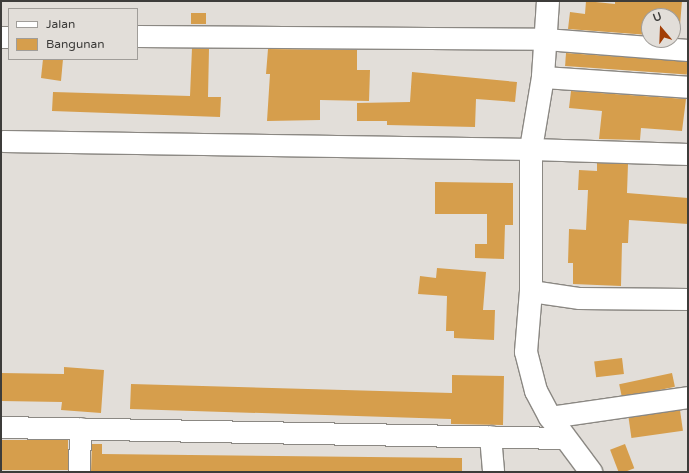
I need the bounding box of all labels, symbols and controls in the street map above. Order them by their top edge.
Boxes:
legend [8,8,138,60]
north arrow [641,8,681,48]
text: U [651,10,663,25]
text: Jalan [46,17,75,31]
text: Bangunan [46,37,105,51]

